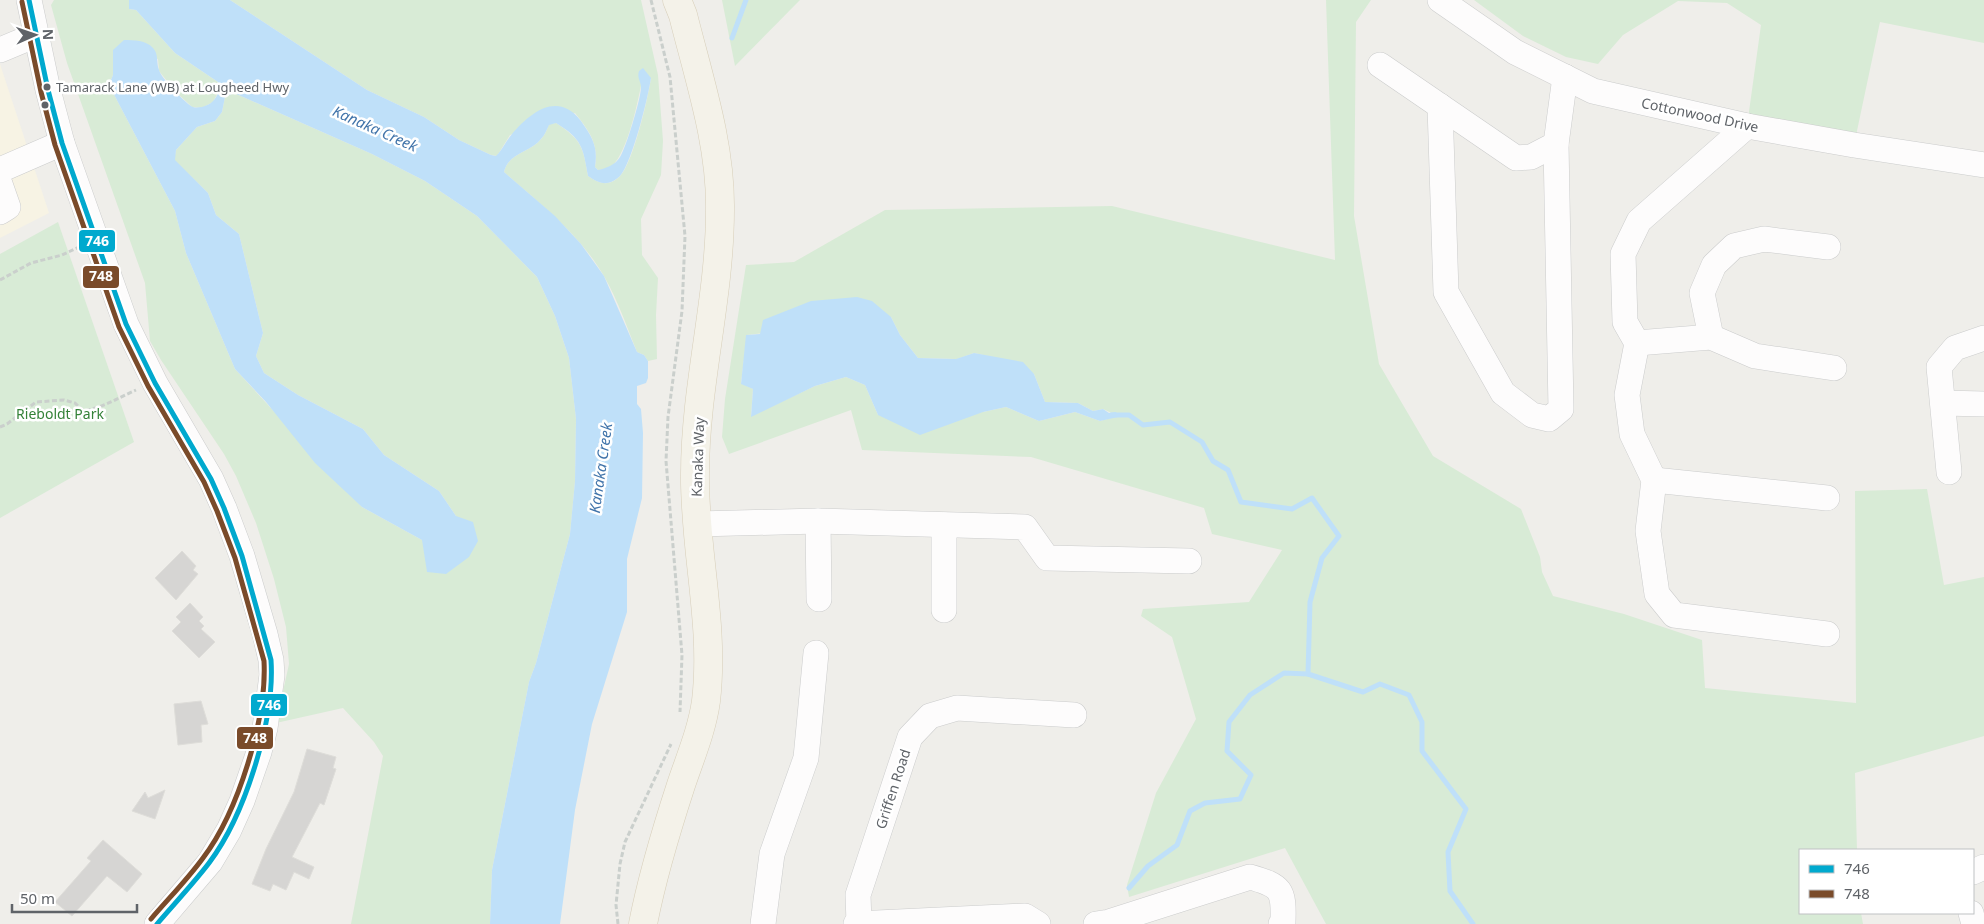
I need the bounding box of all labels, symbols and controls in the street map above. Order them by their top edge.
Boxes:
north arrow [10,10,60,60]
text: N [39,29,58,41]
place label: Tamarack Lane (WB) at Lougheed Hwy [56,78,289,96]
marker: Tamarack Lane (WB) at Lougheed Hwy [42,82,52,92]
street label: Cottonwood Drive [1640,93,1761,136]
unlabelled marker [40,100,50,110]
water label: Kanaka Creek [330,100,422,156]
line badge: 746 [78,229,116,253]
text: 746 [85,231,109,250]
line badge: 748 [82,265,120,289]
text: 748 [89,266,113,285]
park label: Rieboldt Park [16,404,104,423]
street label: Kanaka Way [687,416,708,497]
water label: Kanaka Creek [584,421,616,514]
line badge: 746 [250,693,288,717]
text: 746 [257,695,281,714]
line badge: 748 [236,726,274,750]
text: 748 [243,728,267,747]
street label: Griffen Road [871,746,914,831]
legend [1799,849,1974,914]
text: 746 [1844,858,1870,878]
scale bar [12,882,138,914]
text: 748 [1844,883,1870,903]
text: 50 m [20,888,55,908]

